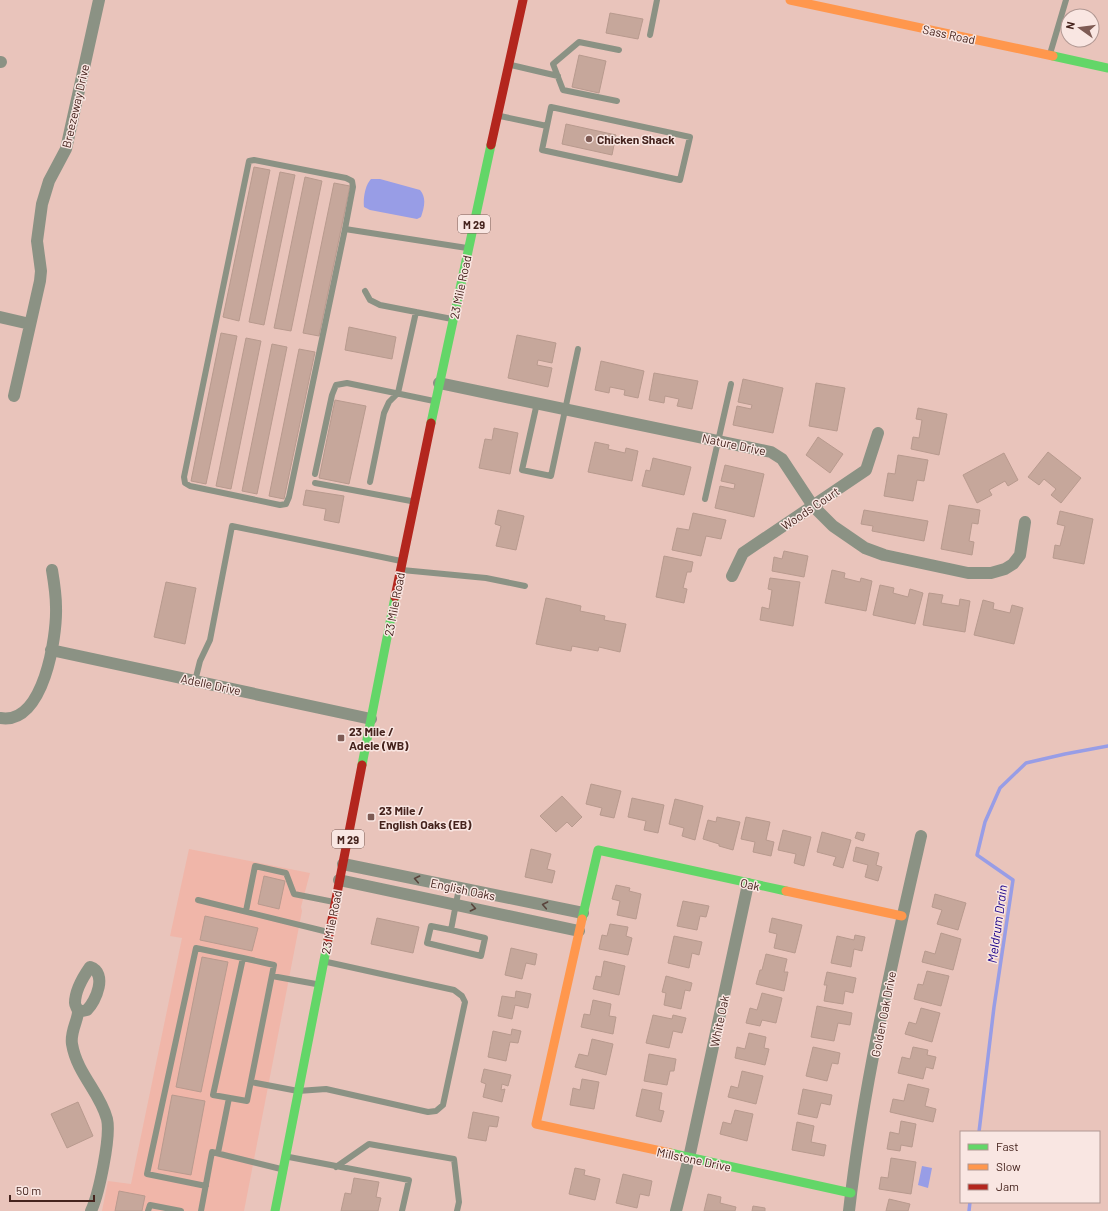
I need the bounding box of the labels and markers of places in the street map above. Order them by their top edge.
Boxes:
place label: Chicken Shack [597,132,675,146]
marker: Chicken Shack [584,134,594,144]
place label: 23 Mile / Adele (WB) [349,724,409,752]
marker: 23 Mile / Adele (WB) [336,733,346,743]
place label: 23 Mile / English Oaks (EB) [379,803,472,831]
marker: 23 Mile / English Oaks (EB) [366,812,376,822]

